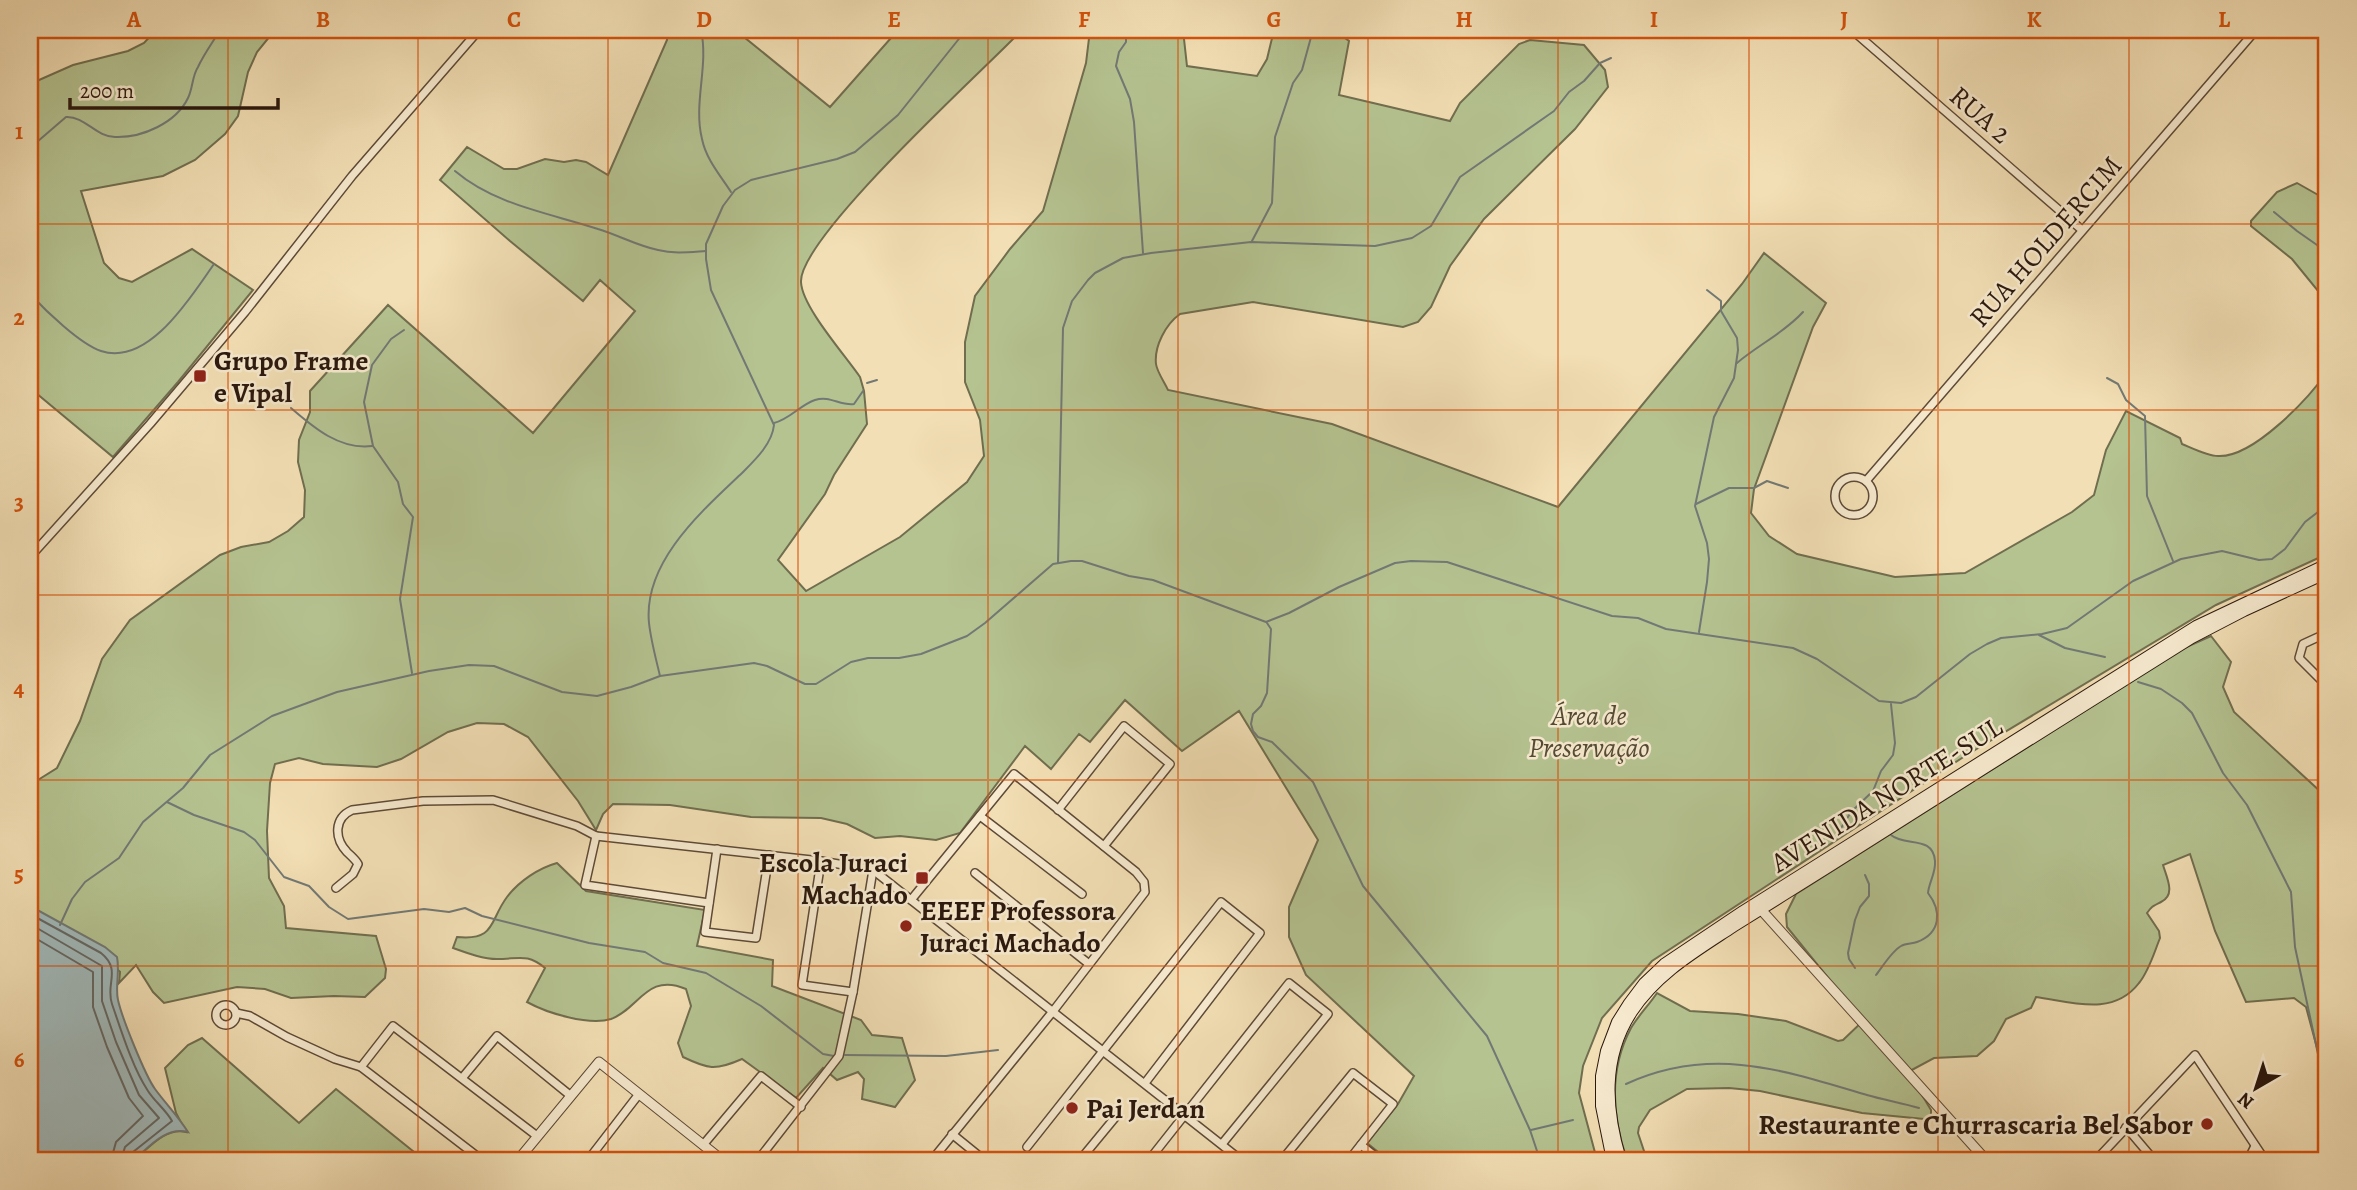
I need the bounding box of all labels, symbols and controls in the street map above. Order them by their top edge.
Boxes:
text: A [126,4,142,35]
text: B [316,4,330,35]
text: C [507,4,521,35]
text: D [696,4,712,35]
text: E [887,4,901,35]
text: F [1078,4,1091,35]
text: G [1266,4,1282,35]
text: H [1455,4,1473,35]
text: I [1650,4,1658,35]
text: J [1840,4,1848,35]
text: K [2026,4,2042,35]
text: L [2218,4,2231,35]
scale bar [70,66,278,110]
text: 200 m [80,77,134,105]
street label: RUA 2 [1941,77,2019,152]
text: 1 [15,116,23,147]
street label: RUA HOLDERCIM [1961,148,2131,336]
text: 2 [13,302,25,333]
place label: Grupo Frame e Vipal [214,342,368,412]
marker: Grupo Frame e Vipal [192,368,208,384]
text: 3 [14,487,24,518]
text: 4 [14,673,25,704]
park label: Área de Preservação [1528,697,1650,767]
street label: AVENIDA NORTE-SUL [1763,708,2010,882]
place label: Escola Juraci Machado [759,844,908,914]
text: 5 [14,858,24,889]
marker: Escola Juraci Machado [914,870,930,886]
place label: EEEF Professora Juraci Machado [920,892,1116,962]
marker: EEEF Professora Juraci Machado [898,918,914,934]
text: 6 [14,1044,25,1075]
north arrow [2220,1054,2290,1124]
text: N [2232,1086,2259,1115]
place label: Pai Jerdan [1086,1090,1205,1128]
marker: Pai Jerdan [1064,1100,1080,1116]
place label: Restaurante e Churrascaria Bel Sabor [1758,1106,2193,1144]
marker: Restaurante e Churrascaria Bel Sabor [2199,1116,2215,1132]

